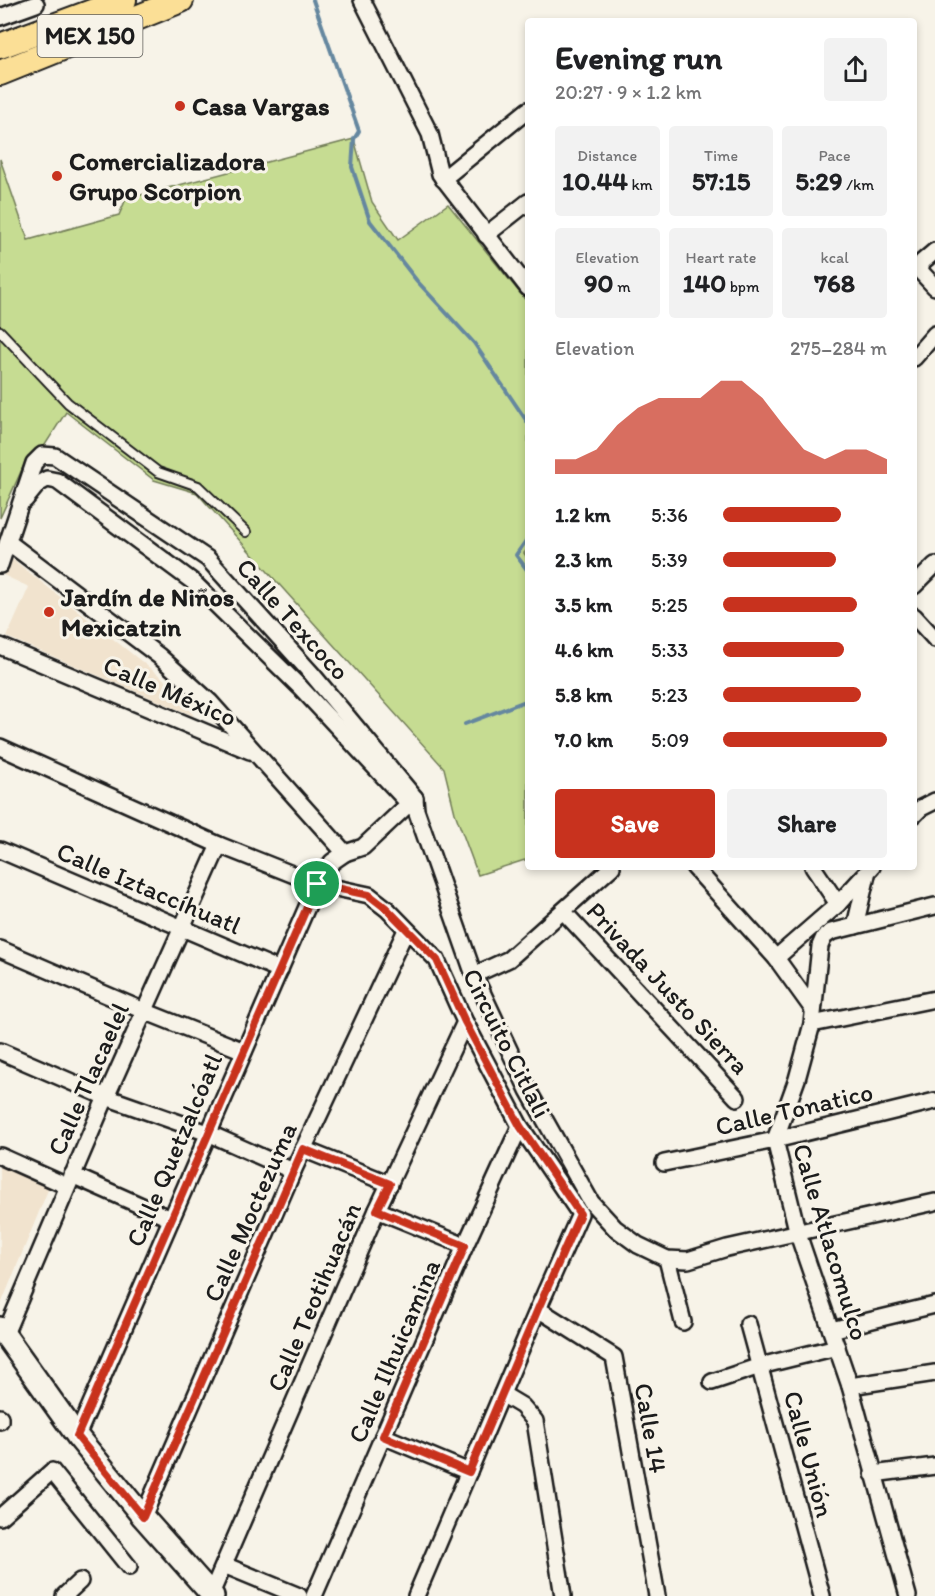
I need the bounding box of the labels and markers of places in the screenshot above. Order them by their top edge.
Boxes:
place label: Casa Vargas [192,90,330,122]
marker: Casa Vargas [173,99,187,113]
place label: Comercializadora Grupo Scorpion [69,145,266,207]
marker: Comercializadora Grupo Scorpion [50,169,64,183]
place label: Jardín de Niños Mexicatzin [60,581,234,643]
marker: Jardín de Niños Mexicatzin [42,605,56,619]
pin [291,858,342,909]

